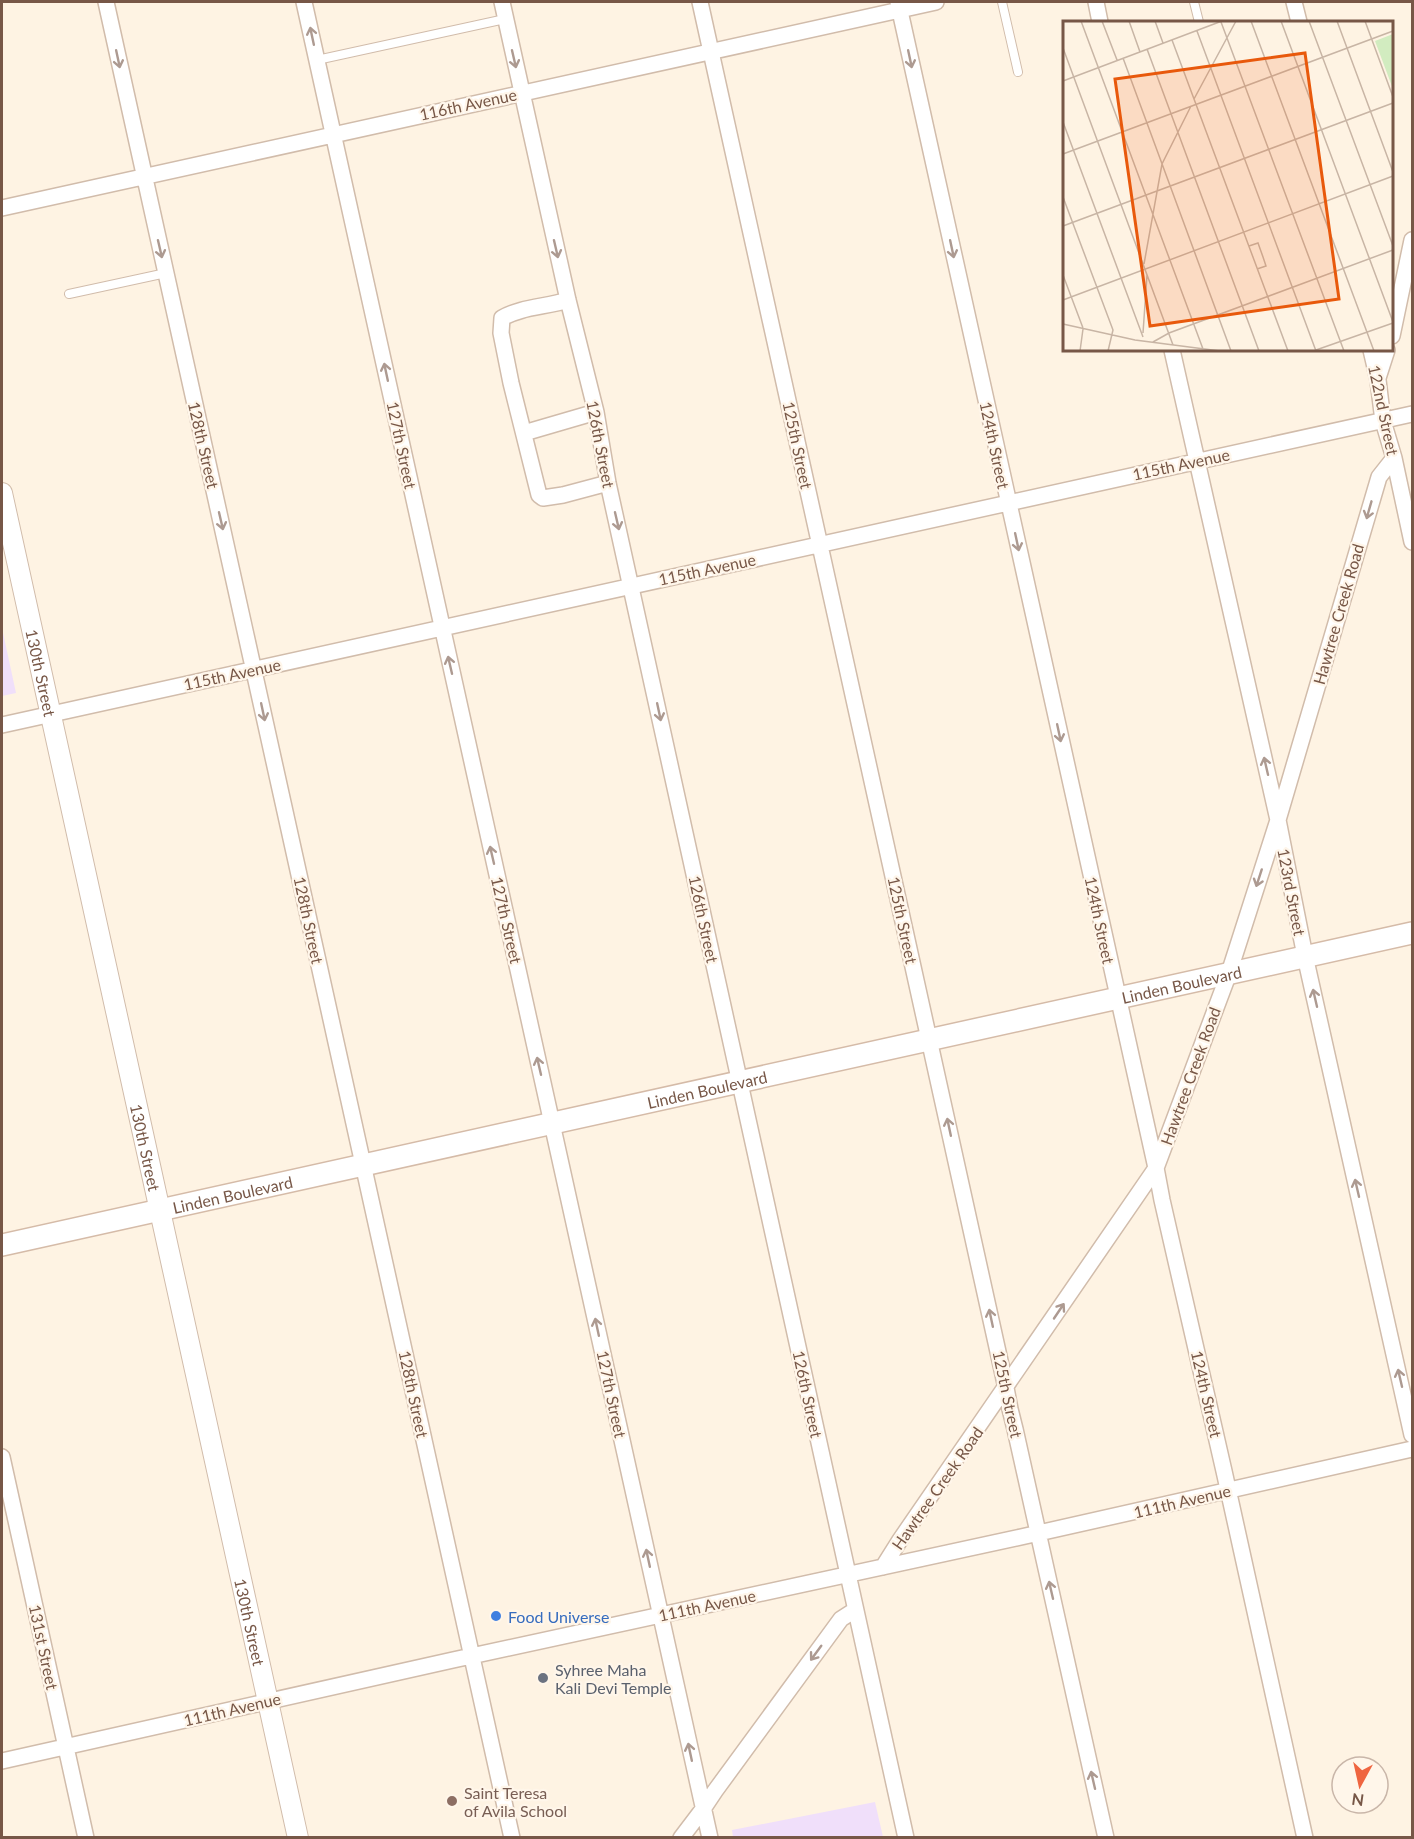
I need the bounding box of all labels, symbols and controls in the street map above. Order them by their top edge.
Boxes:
inset map [1063,21,1393,351]
one-way arrow [306,26,317,46]
one-way arrow [509,48,520,68]
one-way arrow [113,49,125,68]
one-way arrow [905,49,917,68]
street label: 116th Avenue [418,84,518,124]
one-way arrow [155,239,167,258]
one-way arrow [551,239,563,258]
one-way arrow [947,239,959,258]
one-way arrow [379,362,391,381]
street label: 122nd Street [1365,363,1403,457]
street label: 126th Street [583,399,619,490]
street label: 128th Street [185,400,223,491]
street label: 127th Street [383,400,421,491]
street label: 125th Street [779,400,817,491]
street label: 124th Street [976,400,1014,491]
street label: 115th Avenue [1131,444,1231,484]
one-way arrow [1363,500,1374,519]
one-way arrow [216,511,227,531]
one-way arrow [611,512,623,531]
one-way arrow [1012,532,1023,551]
street label: Hawtree Creek Road [1309,541,1367,687]
street label: 115th Avenue [657,549,757,589]
street label: 130th Street [23,627,60,718]
street label: 115th Avenue [182,654,282,694]
one-way arrow [444,655,455,675]
one-way arrow [258,702,269,721]
one-way arrow [653,702,665,721]
one-way arrow [1054,722,1065,742]
one-way arrow [1259,756,1271,775]
one-way arrow [486,846,498,865]
street label: 123rd Street [1274,847,1310,938]
one-way arrow [1253,868,1264,887]
street label: 126th Street [685,874,723,965]
street label: 128th Street [290,875,328,966]
street label: 127th Street [488,875,526,966]
street label: 125th Street [884,875,922,966]
street label: 124th Street [1081,875,1119,966]
street label: Linden Boulevard [1120,962,1243,1006]
one-way arrow [1308,988,1320,1007]
street label: Hawtree Creek Road [1156,1004,1224,1148]
one-way arrow [533,1057,544,1076]
street label: Linden Boulevard [645,1067,769,1111]
street label: 130th Street [127,1102,165,1193]
one-way arrow [942,1118,954,1137]
street label: Linden Boulevard [171,1172,294,1216]
one-way arrow [1351,1179,1363,1198]
one-way arrow [1053,1303,1065,1320]
one-way arrow [985,1308,996,1328]
one-way arrow [591,1317,602,1337]
street label: 128th Street [395,1349,433,1440]
street label: 127th Street [593,1349,631,1440]
street label: 126th Street [789,1349,827,1440]
street label: 125th Street [989,1349,1027,1440]
street label: 124th Street [1188,1349,1226,1440]
one-way arrow [1393,1369,1405,1388]
street label: Hawtree Creek Road [888,1423,986,1553]
street label: 111th Avenue [1132,1481,1232,1521]
one-way arrow [642,1549,653,1568]
street label: 130th Street [232,1577,269,1668]
one-way arrow [1045,1581,1056,1600]
street label: 111th Avenue [657,1585,757,1625]
street label: 131st Street [26,1603,62,1692]
place label: Food Universe [508,1607,609,1626]
marker: Food Universe [489,1609,503,1623]
one-way arrow [810,1645,822,1661]
place label: Syhree Maha Kali Devi Temple [555,1660,672,1697]
marker: Syhree Maha Kali Devi Temple [536,1671,550,1685]
street label: 111th Avenue [182,1689,282,1729]
one-way arrow [684,1743,696,1762]
north arrow [1330,1755,1390,1815]
one-way arrow [1087,1771,1098,1791]
place label: Saint Teresa of Avila School [464,1783,567,1820]
text: N [1350,1790,1365,1811]
marker: Saint Teresa of Avila School [445,1794,459,1808]

